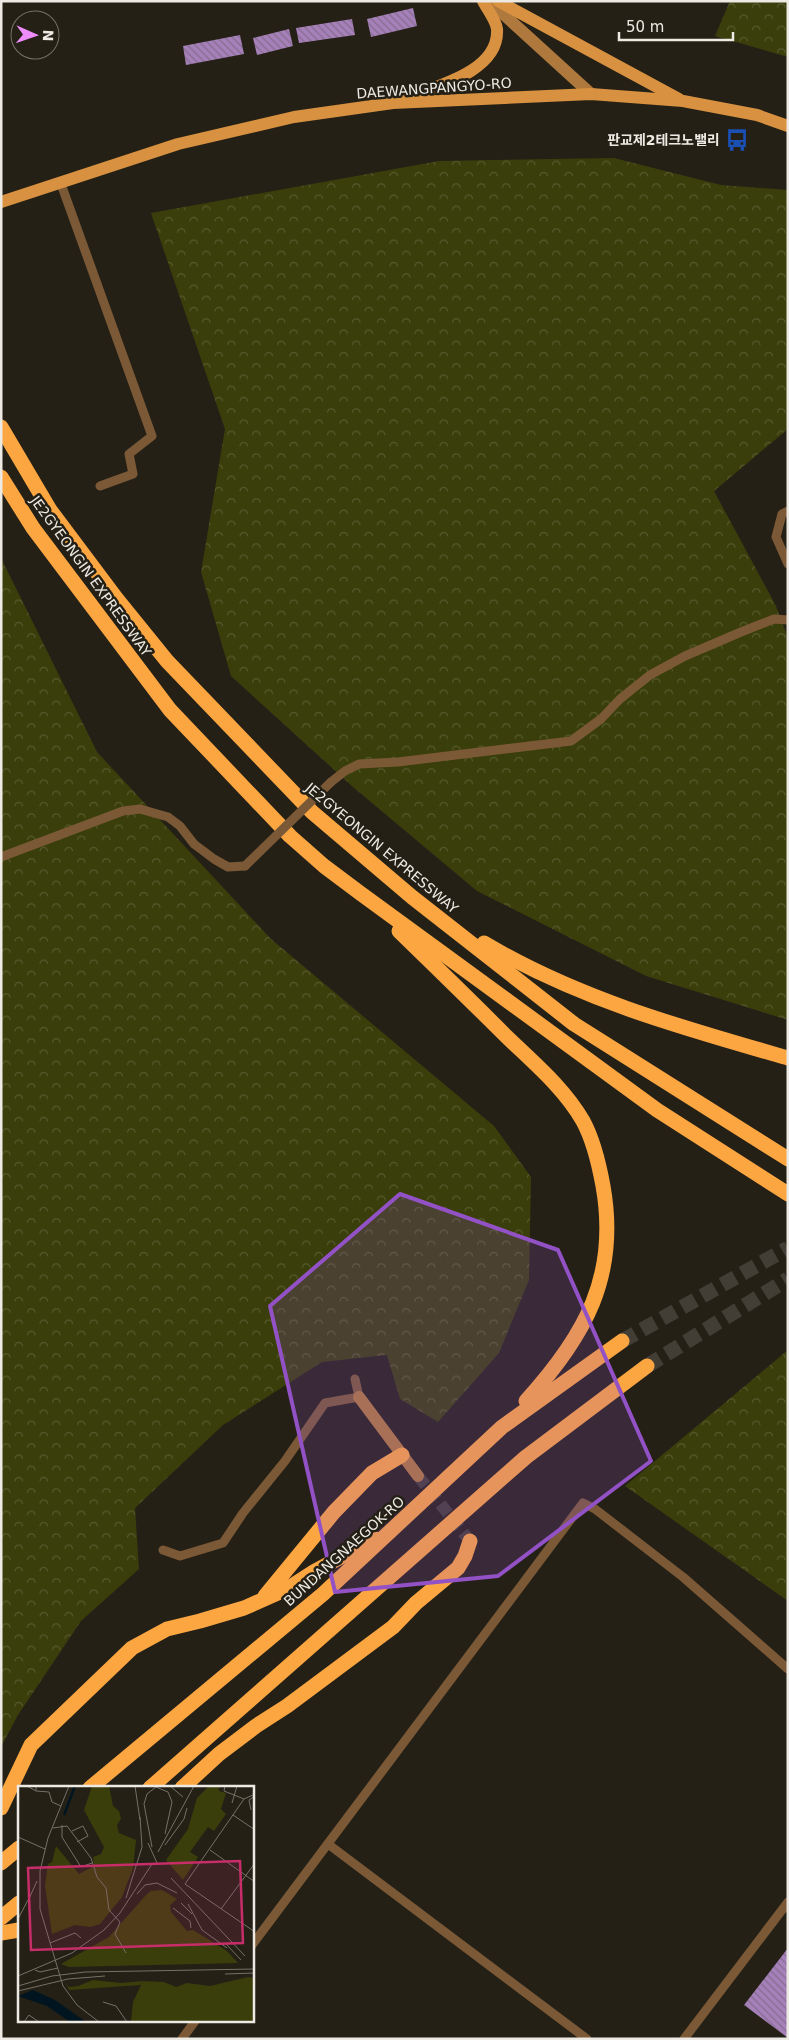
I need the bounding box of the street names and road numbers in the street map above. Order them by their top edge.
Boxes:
street label: DAEWANGPANGYO-RO [356,75,512,101]
street label: JE2GYEONGIN EXPRESSWAY [27,492,155,660]
street label: JE2GYEONGIN EXPRESSWAY [302,779,462,917]
street label: BUNDANGNAEGOK-RO [281,1493,407,1609]

